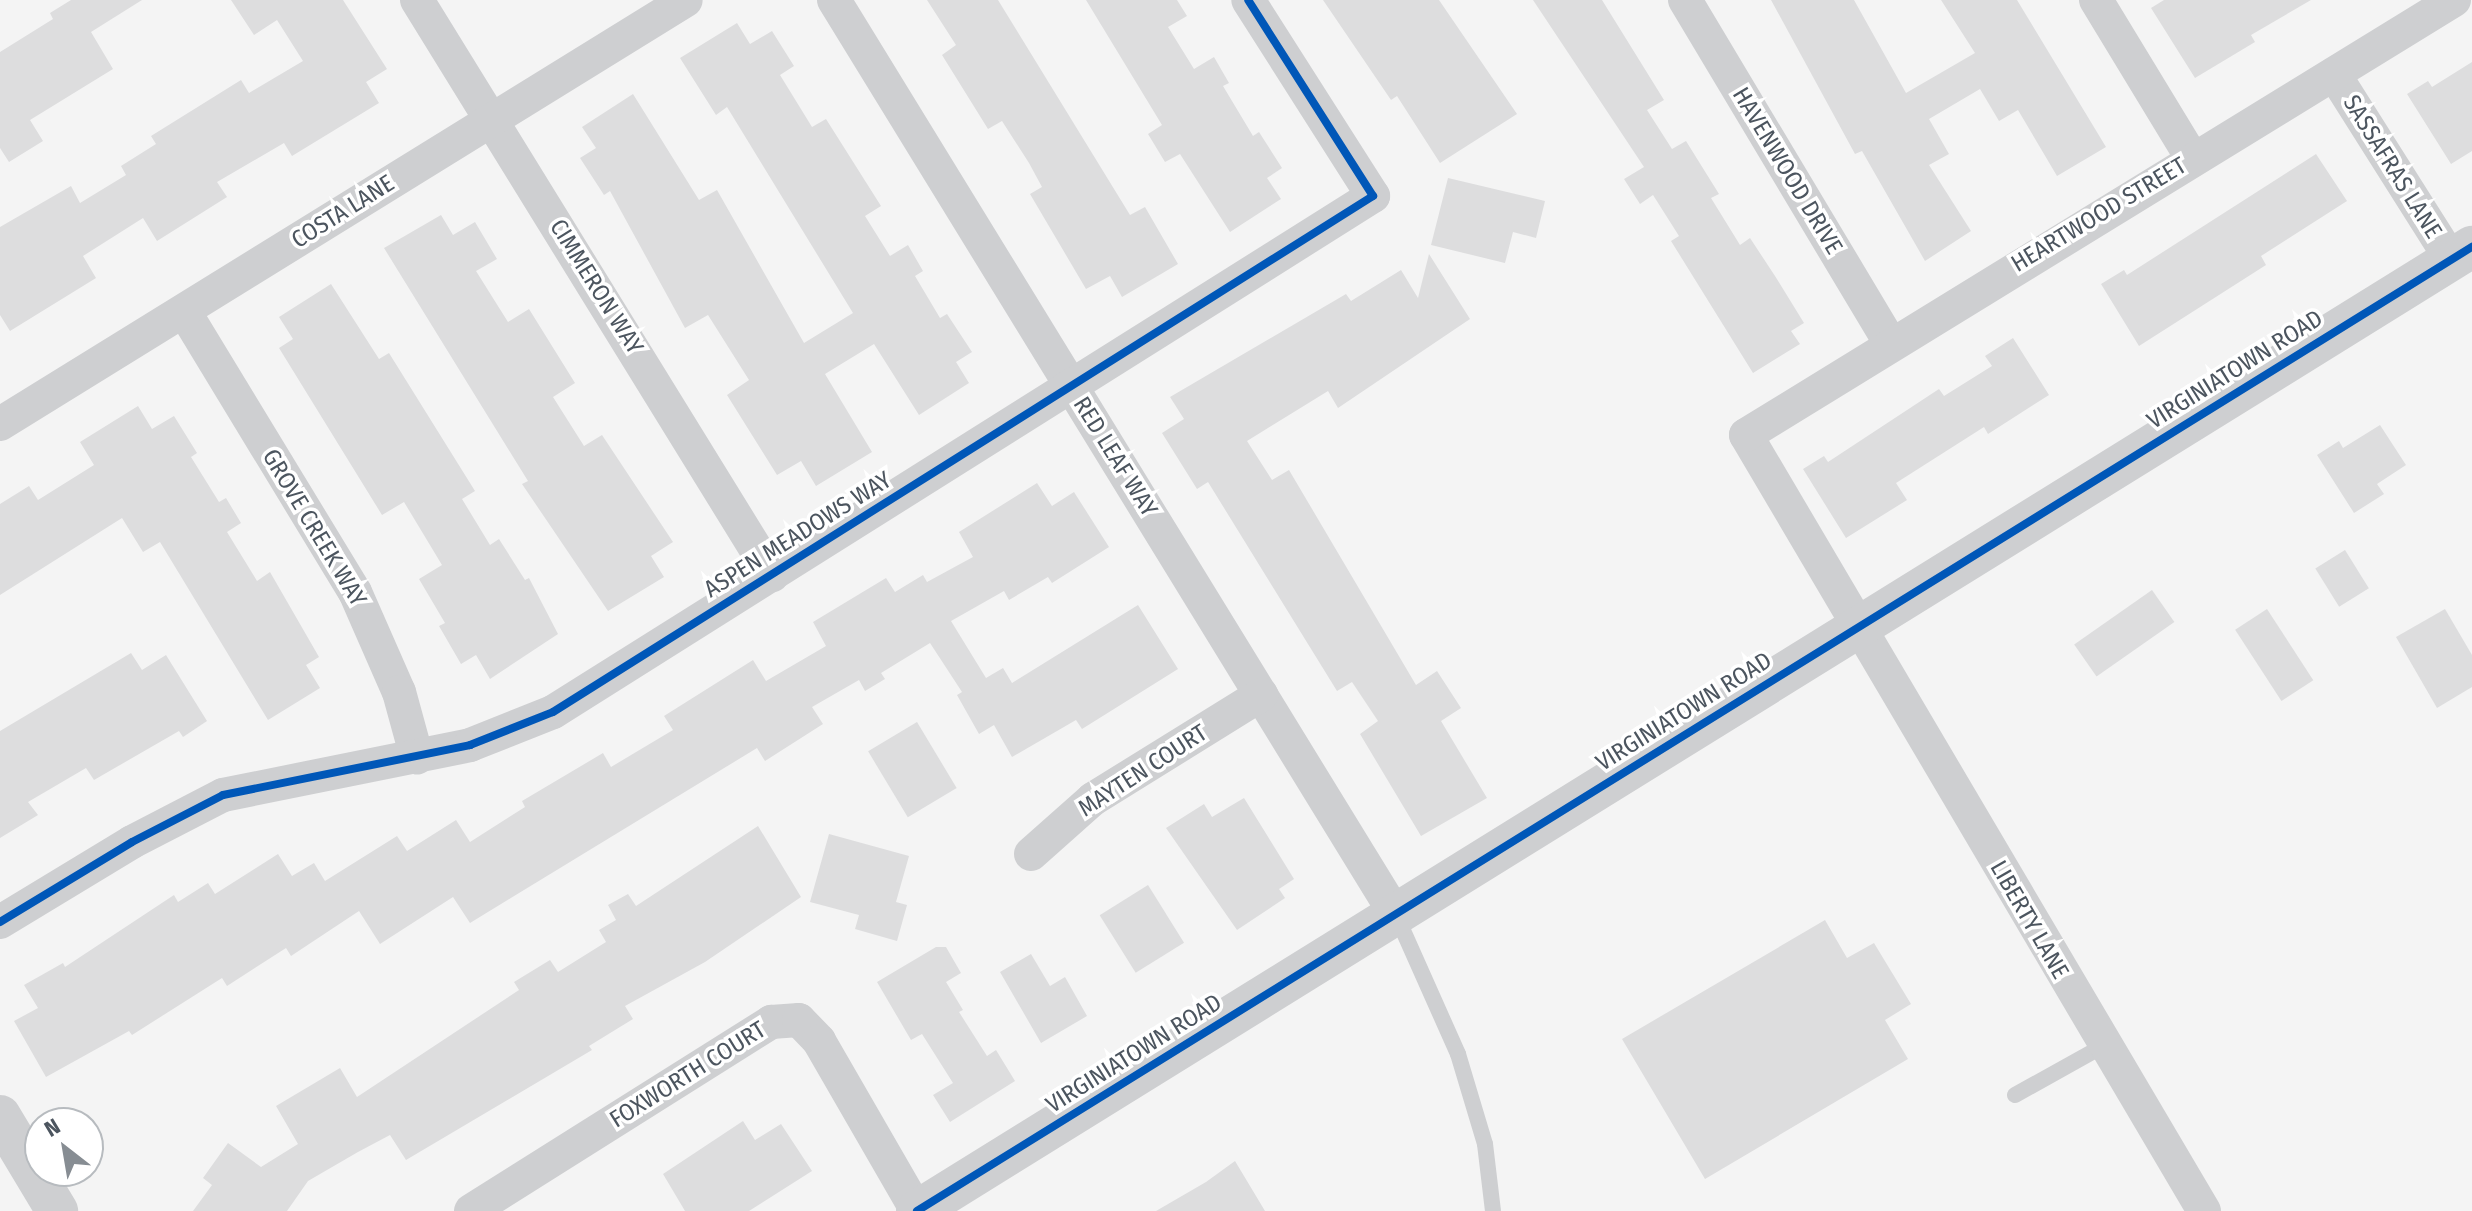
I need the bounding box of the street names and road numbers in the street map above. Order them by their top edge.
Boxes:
street label: HAVENWOOD DRIVE [1726,82,1848,260]
street label: SASSAFRAS LANE [2337,90,2447,244]
street label: HEARTWOOD STREET [2006,151,2192,279]
street label: COSTA LANE [286,169,400,255]
street label: CIMMERON WAY [543,214,649,360]
street label: VIRGINIATOWN ROAD [2142,304,2328,436]
street label: RED LEAF WAY [1067,392,1163,522]
street label: GROVE CREEK WAY [256,444,372,612]
street label: ASPEN MEADOWS WAY [699,466,897,604]
street label: VIRGINIATOWN ROAD [1591,646,1777,778]
street label: MAYTEN COURT [1073,719,1213,823]
street label: LIBERTY LANE [1984,856,2074,984]
street label: VIRGINIATOWN ROAD [1041,988,1227,1120]
street label: FOXWORTH COURT [605,1016,771,1134]

